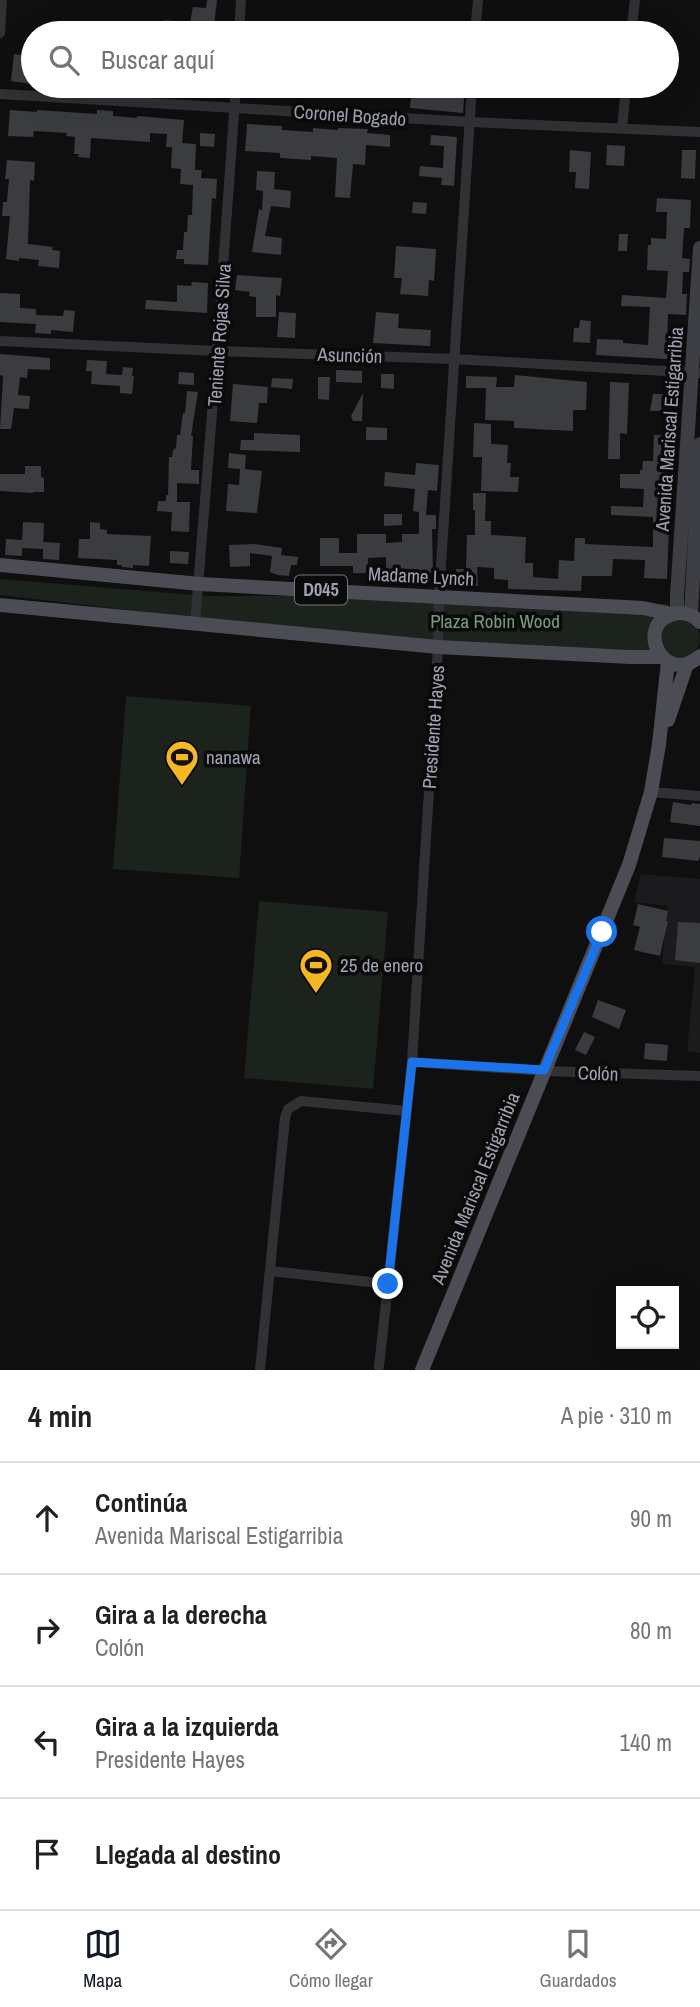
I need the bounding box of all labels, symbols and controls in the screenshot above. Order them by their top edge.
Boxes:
search box [21,21,679,98]
icon: search [45,41,83,79]
text: Buscar aquí [101,42,215,77]
street label: Coronel Bogado [293,98,407,132]
street label: Teniente Rojas Silva [201,262,237,407]
street label: Avenida Mariscal Estigarribia [649,326,689,533]
street label: Asunción [316,341,383,369]
street label: Madame Lynch [367,560,475,592]
road number: D045 [295,576,347,604]
park label: Plaza Robin Wood [430,608,560,634]
street label: Presidente Hayes [416,664,450,790]
sports icon: nanawa [163,738,201,787]
place label: nanawa [206,744,261,770]
route start [586,916,617,947]
sports icon: 25 de enero [297,946,335,995]
place label: 25 de enero [340,952,423,978]
street label: Colón [577,1059,619,1087]
street label: Avenida Mariscal Estigarribia [424,1088,526,1289]
route end [372,1268,403,1299]
map controls [616,1286,679,1349]
button: locate [616,1286,679,1349]
text: 4 min [28,1396,92,1436]
text: A pie · 310 m [561,1400,672,1431]
text: Continúa [95,1485,187,1520]
icon: ahead [28,1499,66,1537]
text: 90 m [630,1503,672,1534]
text: Avenida Mariscal Estigarribia [95,1520,343,1551]
text: Gira a la derecha [95,1597,267,1632]
icon: right [28,1611,66,1649]
text: 80 m [630,1615,672,1646]
text: Colón [95,1632,144,1663]
text: Gira a la izquierda [95,1709,279,1744]
icon: left [28,1723,66,1761]
text: 140 m [620,1727,672,1758]
text: Presidente Hayes [95,1744,245,1775]
icon: arrive [28,1835,66,1873]
text: Llegada al destino [95,1837,281,1872]
tab: Mapa [83,1925,122,1993]
tab: Cómo llegar [289,1925,373,1993]
tab: Guardados [540,1925,617,1993]

